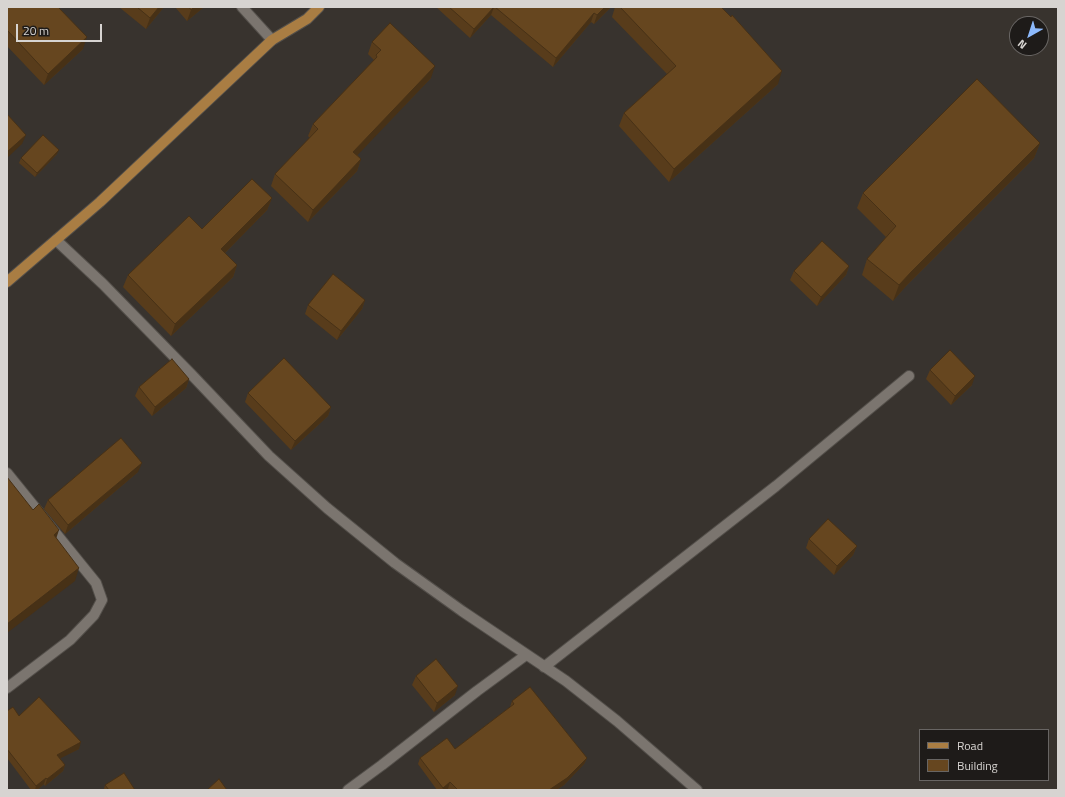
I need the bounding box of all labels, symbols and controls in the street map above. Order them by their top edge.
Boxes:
scale bar [18,16,104,42]
north arrow [1009,16,1049,56]
text: 20 m [23,21,49,40]
text: N [1014,36,1030,53]
legend [919,729,1049,781]
text: Road [957,736,983,755]
text: Building [957,756,998,775]

